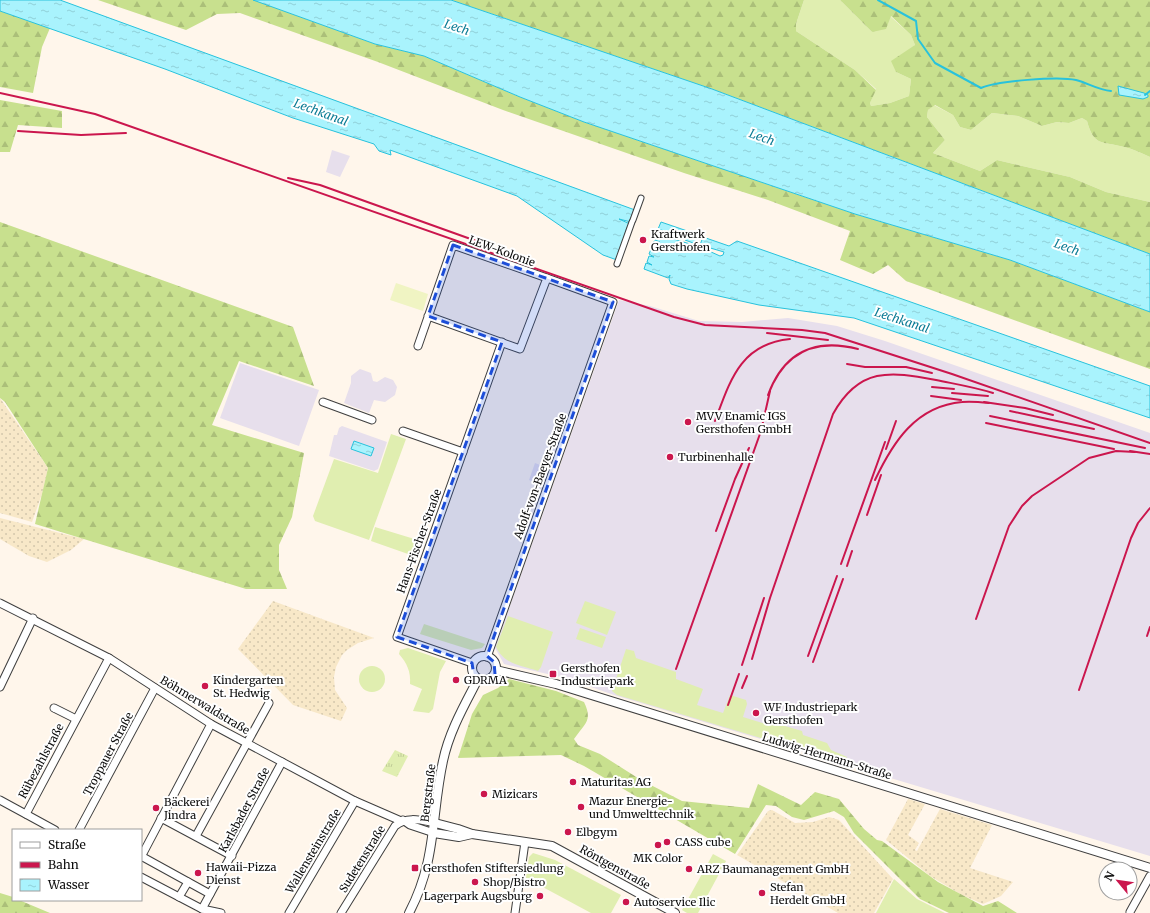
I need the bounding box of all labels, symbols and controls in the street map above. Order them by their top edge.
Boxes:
water label: Lech [442,16,472,38]
water label: Lechkanal [292,95,351,129]
water label: Lech [747,126,777,148]
place label: Kraftwerk Gersthofen [651,227,711,254]
street label: LEW-Kolonie [467,233,537,270]
marker: Kraftwerk Gersthofen [638,235,648,245]
water label: Lech [1052,236,1082,258]
water label: Lechkanal [873,304,932,336]
place label: MVV Enamic IGS Gersthofen GmbH [696,409,792,436]
street label: Adolf-von-Baeyer-Straße [510,411,569,542]
marker: MVV Enamic IGS Gersthofen GmbH [683,417,693,427]
place label: Turbinenhalle [678,450,754,464]
marker: Turbinenhalle [665,452,675,462]
street label: Hans-Fischer-Straße [394,487,444,595]
place label: Gersthofen Industriepark [561,661,634,688]
marker: Gersthofen Industriepark [548,669,558,679]
street label: Böhmerwaldstraße [158,673,252,737]
place label: Kindergarten St. Hedwig [213,673,284,700]
place label: GDRMA [464,673,507,687]
marker: GDRMA [451,675,461,685]
marker: Kindergarten St. Hedwig [200,681,210,691]
place label: WF Industriepark Gersthofen [763,700,858,727]
marker: WF Industriepark Gersthofen [751,708,761,718]
street label: Troppauer Straße [80,709,136,798]
street label: Rübezahlstraße [15,721,67,801]
street label: Ludwig-Hermann-Straße [761,730,894,782]
street label: Bergstraße [417,763,439,823]
street label: Karlsbader Straße [216,765,272,855]
place label: Maturitas AG [581,775,651,789]
marker: Maturitas AG [568,777,578,787]
place label: Mizicars [492,787,538,801]
marker: Mizicars [479,789,489,799]
place label: Mazur Energie- und Umwelttechnik [589,794,694,821]
place label: Bäckerei Jindra [163,795,210,822]
marker: Mazur Energie- und Umwelttechnik [576,802,586,812]
marker: Bäckerei Jindra [151,803,161,813]
street label: Wallensteinstraße [282,806,344,897]
street label: Sudetenstraße [336,823,388,895]
place label: Elbgym [576,825,617,839]
marker: Elbgym [563,827,573,837]
legend [12,829,142,901]
place label: CASS cube [675,835,731,849]
text: Straße [48,837,86,852]
marker: CASS cube [662,837,672,847]
marker: MK Color [653,840,663,850]
street label: Röntgenstraße [577,842,653,892]
place label: MK Color [633,851,683,865]
text: Bahn [48,857,79,872]
place label: Hawaii-Pizza Dienst [206,860,276,887]
place label: Gersthofen Stiftersiedlung [423,861,564,875]
north arrow [1098,861,1138,901]
place label: ARZ Baumanagement GmbH [696,862,849,876]
marker: Gersthofen Stiftersiedlung [410,863,420,873]
marker: ARZ Baumanagement GmbH [684,864,694,874]
marker: Hawaii-Pizza Dienst [193,868,203,878]
text: N [1101,869,1118,883]
place label: Shop/Bistro [483,875,546,889]
text: Wasser [47,877,90,892]
marker: Shop/Bistro [470,877,480,887]
place label: Stefan Herdelt GmbH [770,880,846,907]
marker: Stefan Herdelt GmbH [757,888,767,898]
place label: Lagerpark Augsburg [424,889,532,903]
marker: Lagerpark Augsburg [535,891,545,901]
place label: Autoservice Ilic [633,895,716,909]
marker: Autoservice Ilic [621,897,631,907]

